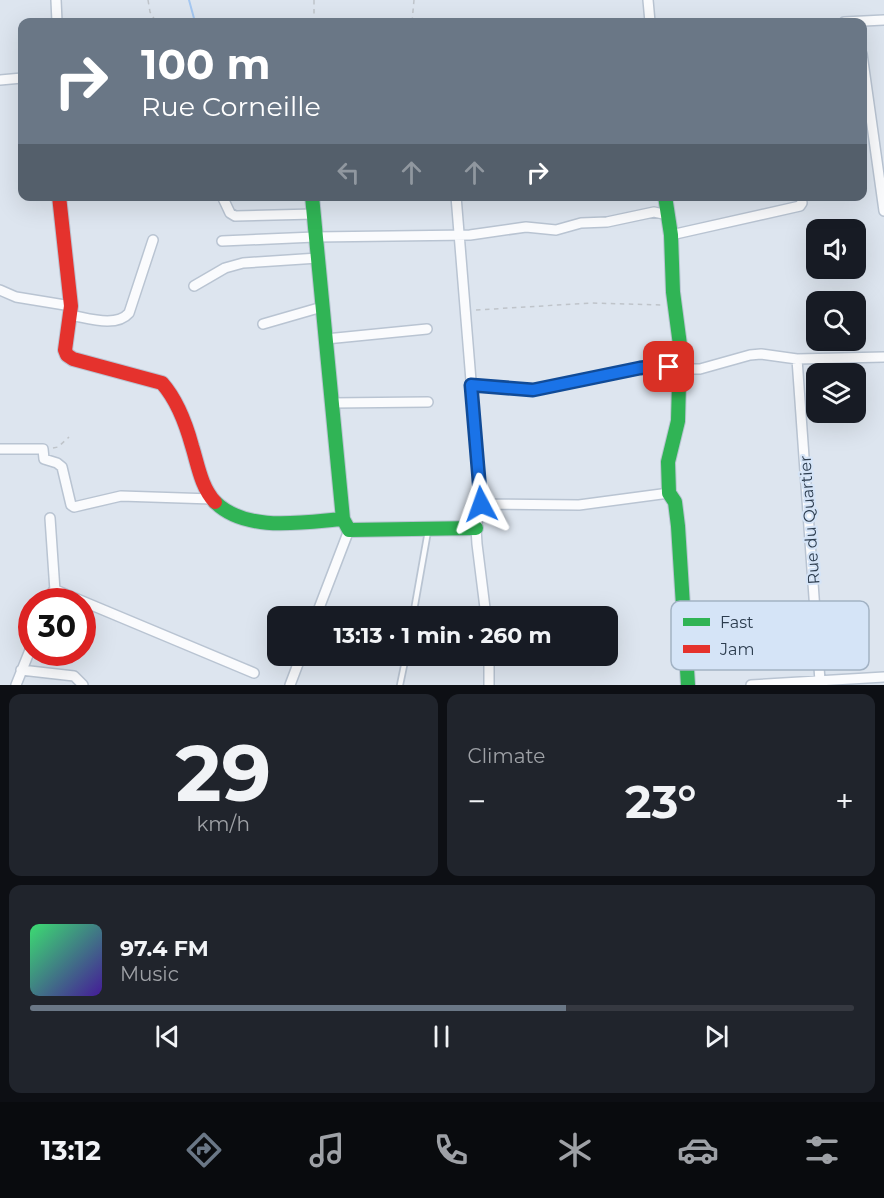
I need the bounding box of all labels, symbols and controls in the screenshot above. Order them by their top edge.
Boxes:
text: 100 m [141,38,270,90]
icon: right [42,42,120,120]
text: Rue Corneille [141,90,321,123]
icon: left [332,156,365,189]
icon: ahead [395,156,428,189]
icon: ahead [458,156,491,189]
icon: right [521,156,554,189]
map controls [806,219,866,423]
button: sound [806,219,866,279]
button: search [806,291,866,351]
pin [643,341,694,392]
icon: arrive [652,350,685,383]
button: layers [806,363,866,423]
street label: Rue du Quartier [796,455,823,585]
position arrow [449,472,513,536]
speed limit sign: 30 [18,588,96,666]
legend [671,601,869,670]
text: Fast [720,613,754,632]
text: 13:13 · 1 min · 260 m [333,622,552,649]
text: Jam [719,640,754,659]
text: 29 [175,725,271,821]
text: Climate [468,744,545,768]
text: 23° [625,774,696,829]
text: − [468,781,486,821]
text: + [835,781,854,821]
text: km/h [197,812,250,836]
text: 97.4 FM [120,935,209,962]
text: Music [120,962,179,986]
icon: previous [151,1020,184,1053]
icon: pause [425,1020,458,1053]
icon: next [700,1020,733,1053]
icon: directions [183,1129,225,1171]
icon: music [306,1129,348,1171]
icon: phone [430,1129,472,1171]
icon: climate [554,1129,596,1171]
icon: car [677,1129,719,1171]
icon: filters [801,1129,843,1171]
text: 13:12 [41,1134,101,1167]

